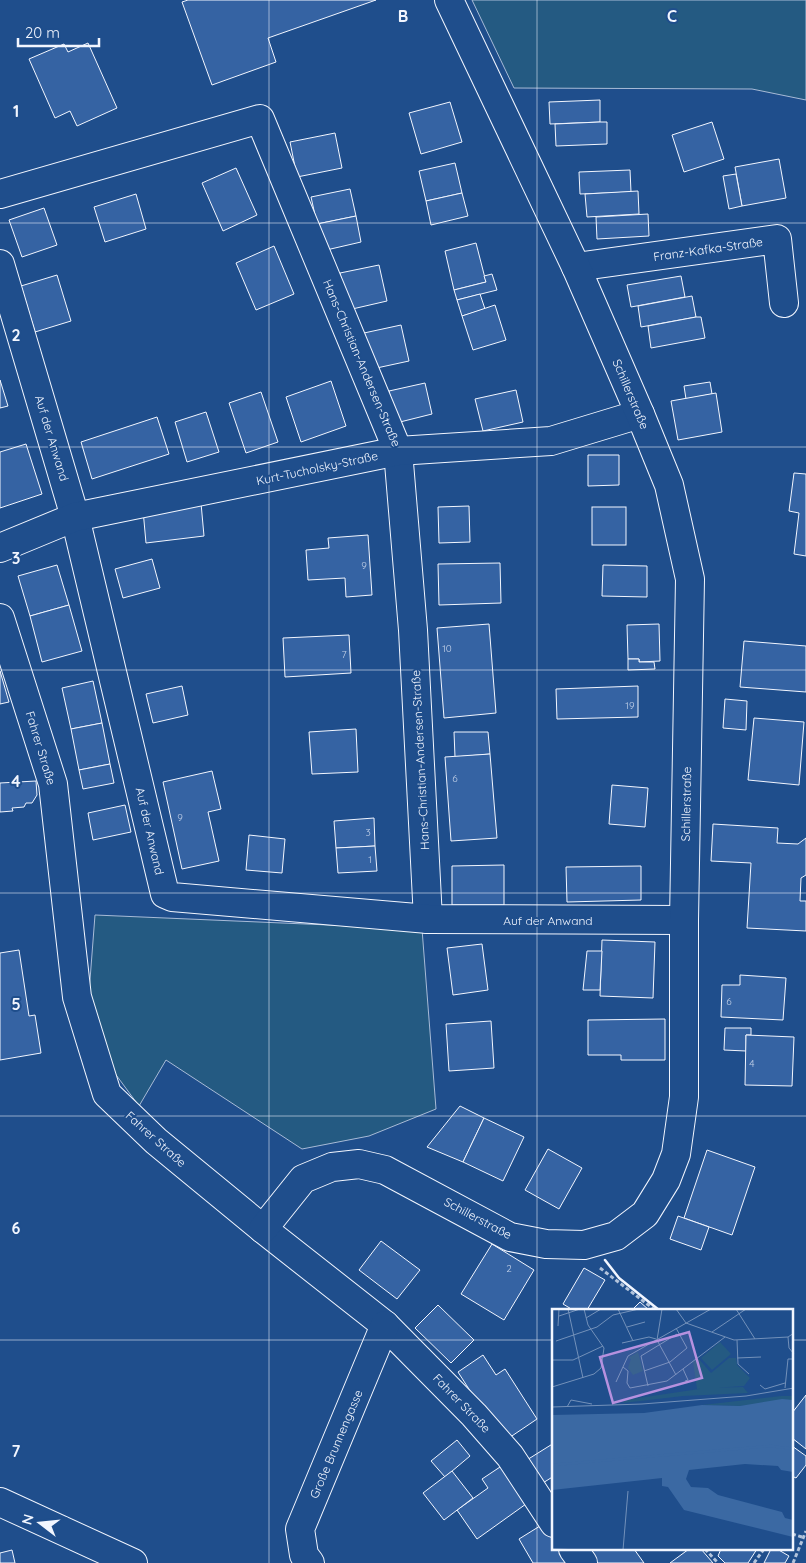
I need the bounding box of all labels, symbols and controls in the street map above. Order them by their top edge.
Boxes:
text: B [398,6,408,26]
text: C [667,6,677,26]
scale bar [18,15,99,47]
text: 20 m [25,23,60,42]
text: 1 [13,101,19,121]
street label: Franz-Kafka-Straße [652,234,764,264]
street label: Hans-Christian-Andersen-Straße [320,277,404,449]
text: 2 [11,325,21,345]
street label: Schillerstraße [610,357,653,431]
street label: Auf der Anwand [32,393,72,483]
street label: Kurt-Tucholsky-Straße [255,448,379,488]
text: 3 [12,548,20,568]
house number: 9 [361,559,367,572]
house number: 10 [442,642,452,655]
house number: 7 [341,648,347,661]
street label: Hans-Christian-Andersen-Straße [408,669,432,850]
house number: 19 [625,699,635,712]
street label: Fahrer Straße [23,709,59,787]
street label: Schillerstraße [678,766,694,841]
text: 4 [11,771,21,791]
house number: 6 [452,772,458,785]
street label: Auf der Anwand [133,786,167,876]
house number: 9 [177,811,183,824]
house number: 3 [365,826,371,839]
house number: 1 [368,853,372,866]
street label: Auf der Anwand [503,913,593,928]
text: 5 [11,994,21,1014]
house number: 6 [726,995,732,1008]
house number: 4 [749,1057,755,1070]
street label: Fahrer Straße [123,1108,190,1170]
street label: Schillerstraße [442,1194,515,1242]
text: 6 [12,1218,21,1238]
house number: 2 [506,1262,512,1275]
inset map [552,1309,794,1550]
street label: Fahrer Straße [430,1370,494,1436]
street label: Große Brunnengasse [306,1387,366,1501]
text: 7 [12,1441,21,1461]
north arrow [15,1498,65,1548]
text: N [17,1512,38,1527]

